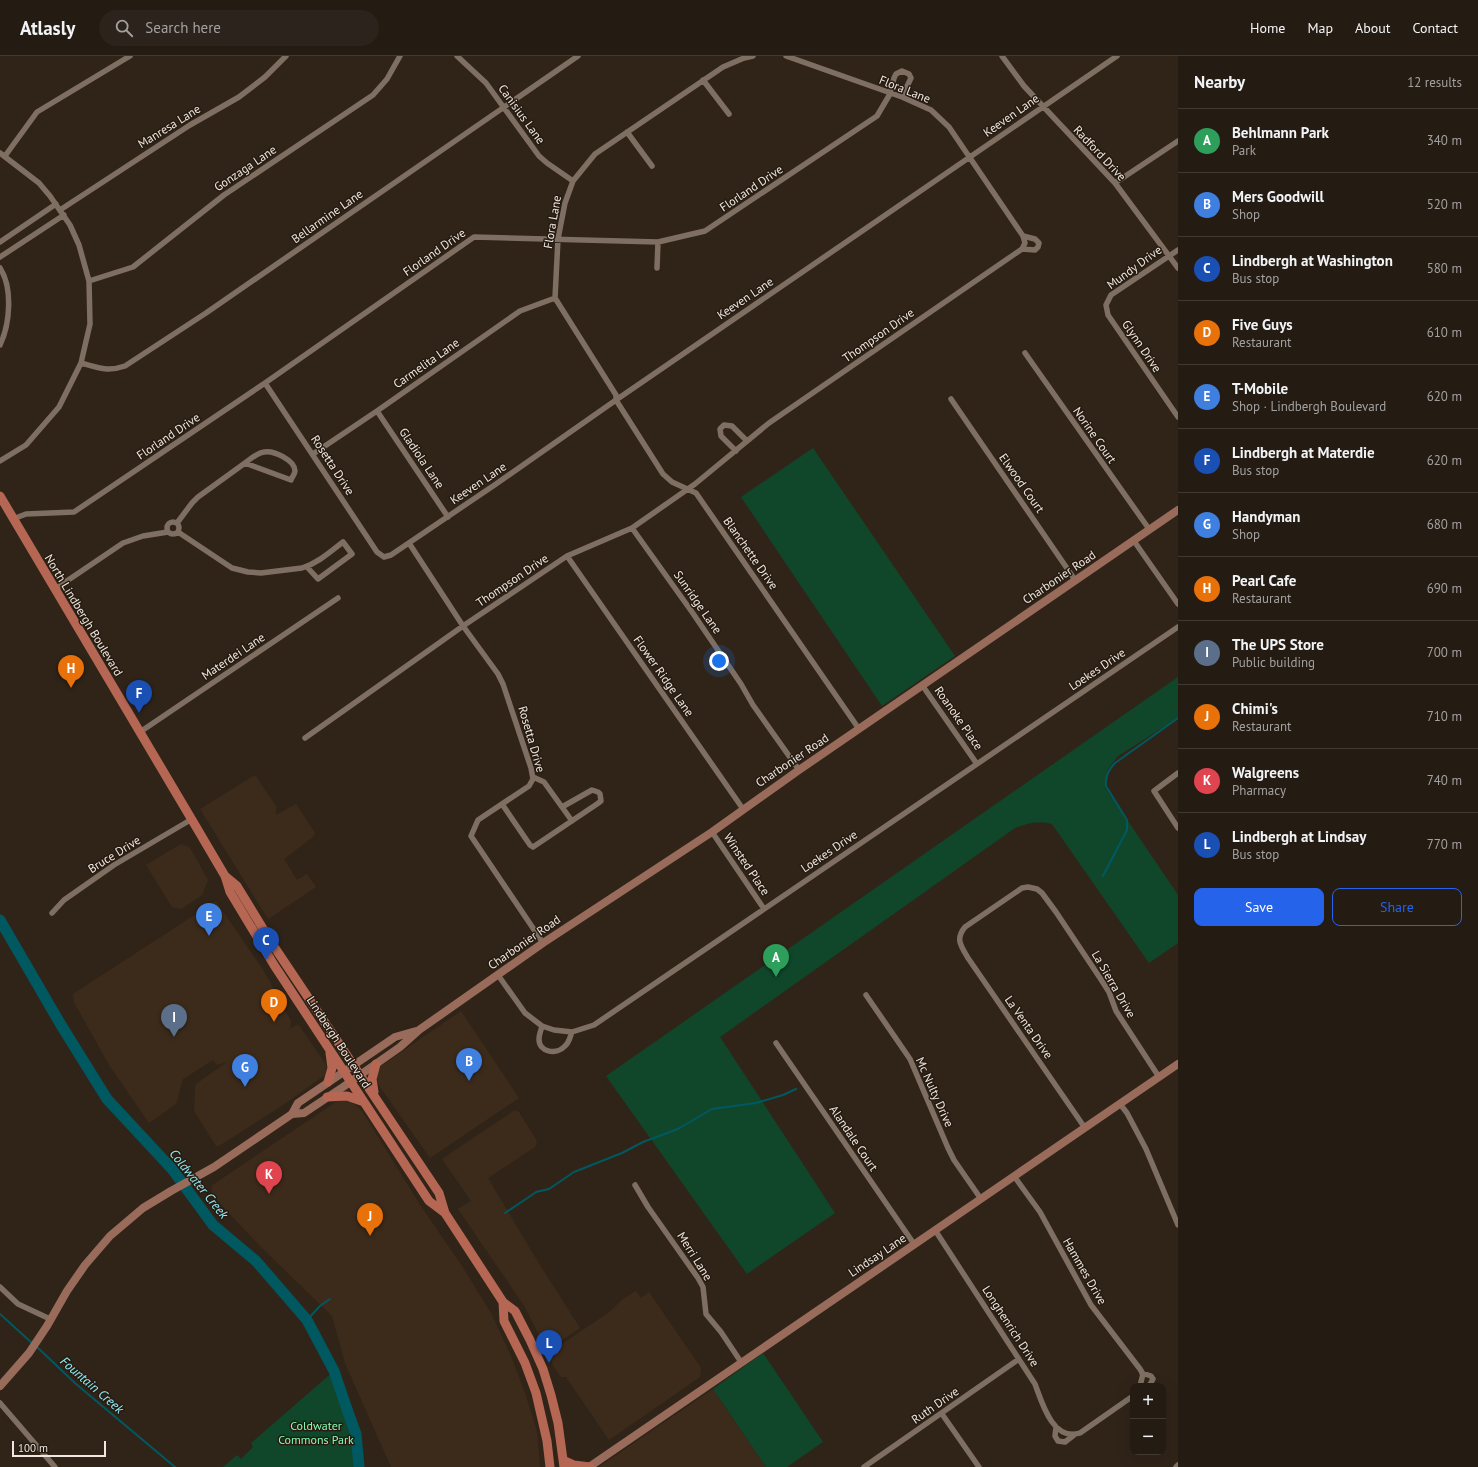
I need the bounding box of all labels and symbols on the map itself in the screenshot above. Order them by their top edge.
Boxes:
street label: Flora Lane [877,72,933,106]
street label: Canisius Lane [495,81,549,147]
street label: Keeven Lane [980,90,1042,140]
street label: Manresa Lane [135,101,203,151]
street label: Radford Drive [1071,122,1129,184]
street label: Gonzaga Lane [211,142,279,194]
street label: Florland Drive [717,161,785,215]
street label: Bellarmine Lane [288,186,366,246]
street label: Flora Lane [540,194,564,250]
street label: Florland Drive [400,225,468,279]
street label: Mundy Drive [1104,242,1164,292]
street label: Keeven Lane [714,274,776,322]
street label: Thompson Drive [839,305,917,365]
street label: Glynn Drive [1119,317,1165,375]
street label: Carmelita Lane [390,335,462,391]
street label: Norine Court [1070,404,1120,466]
street label: Florland Drive [134,409,202,463]
street label: Gladiola Lane [396,425,448,491]
street label: Rosetta Drive [308,432,358,498]
street label: Elwood Court [996,450,1048,516]
street label: Keeven Lane [447,459,509,507]
street label: Blanchette Drive [720,514,782,592]
street label: Charbonier Road [1020,547,1098,607]
street label: Thompson Drive [473,550,551,610]
street label: North Lindbergh Boulevard [42,551,126,679]
street label: Sunridge Lane [671,568,725,636]
street label: Materdei Lane [199,629,267,683]
street label: Flower Ridge Lane [631,633,697,719]
street label: Loekes Drive [1066,645,1128,693]
your location [709,651,729,671]
pin: H [58,655,84,688]
pin: F [126,680,152,713]
street label: Roanoke Place [932,683,986,753]
street label: Rosetta Drive [515,704,549,774]
street label: Charbonier Road [753,730,831,790]
street label: Loekes Drive [798,827,860,875]
street label: Winsted Place [721,830,773,898]
street label: Bruce Drive [85,832,143,876]
pin: E [196,903,222,936]
street label: Charbonier Road [485,911,563,973]
pin: C [253,927,279,960]
pin: A [763,944,789,977]
street label: La Sierra Drive [1089,948,1139,1020]
pin: D [261,989,287,1022]
street label: Lindbergh Boulevard [304,993,374,1091]
street label: La Venta Drive [1002,993,1056,1061]
pin: I [161,1004,187,1037]
pin: B [456,1048,482,1081]
pin: G [232,1054,258,1087]
street label: Mc Nulty Drive [913,1055,957,1129]
street label: Alandale Court [827,1102,881,1174]
water label: Coldwater Creek [166,1146,233,1223]
pin: K [256,1161,282,1194]
pin: J [357,1203,383,1236]
street label: Merri Lane [674,1229,716,1283]
street label: Lindsay Lane [845,1230,909,1280]
street label: Hammes Drive [1060,1235,1110,1307]
street label: Longhenrich Drive [979,1283,1043,1369]
pin: L [536,1330,562,1363]
water label: Fountain Creek [57,1353,128,1418]
street label: Ruth Drive [908,1383,962,1427]
park label: Coldwater Commons Park [278,1418,354,1447]
scale bar [12,1439,106,1458]

